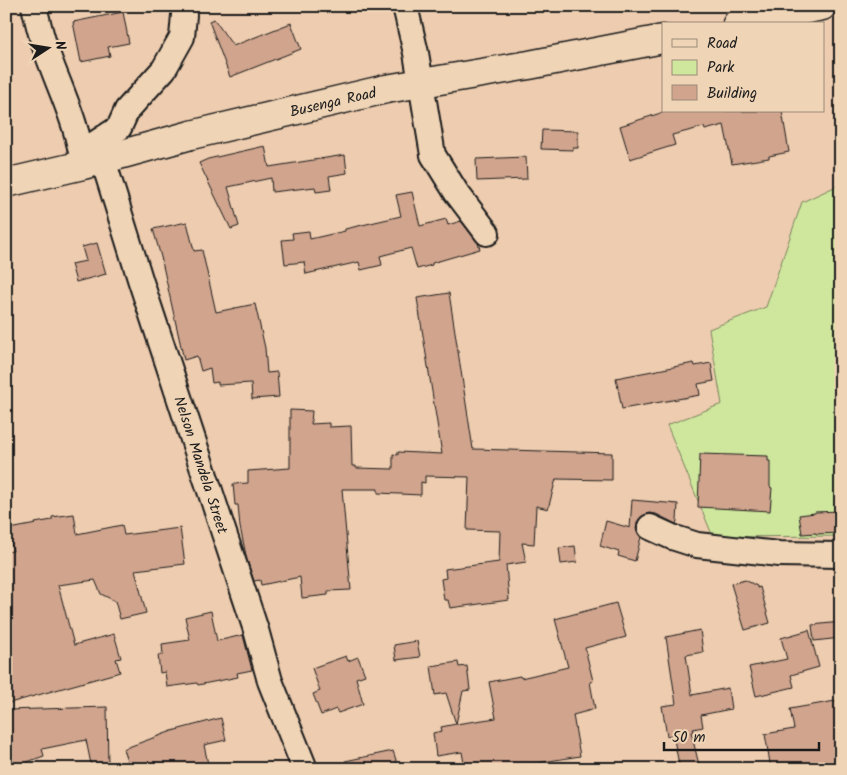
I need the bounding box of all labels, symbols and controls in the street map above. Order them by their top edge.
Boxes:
north arrow [22,22,72,72]
legend [662,22,824,112]
text: Road [707,32,738,56]
text: N [48,39,71,52]
text: Park [707,56,735,80]
street label: Busenga Road [288,81,379,125]
text: Building [707,82,757,106]
street label: Nelson Mandela Street [166,393,234,538]
scale bar [664,720,820,752]
text: 50 m [672,726,706,750]

